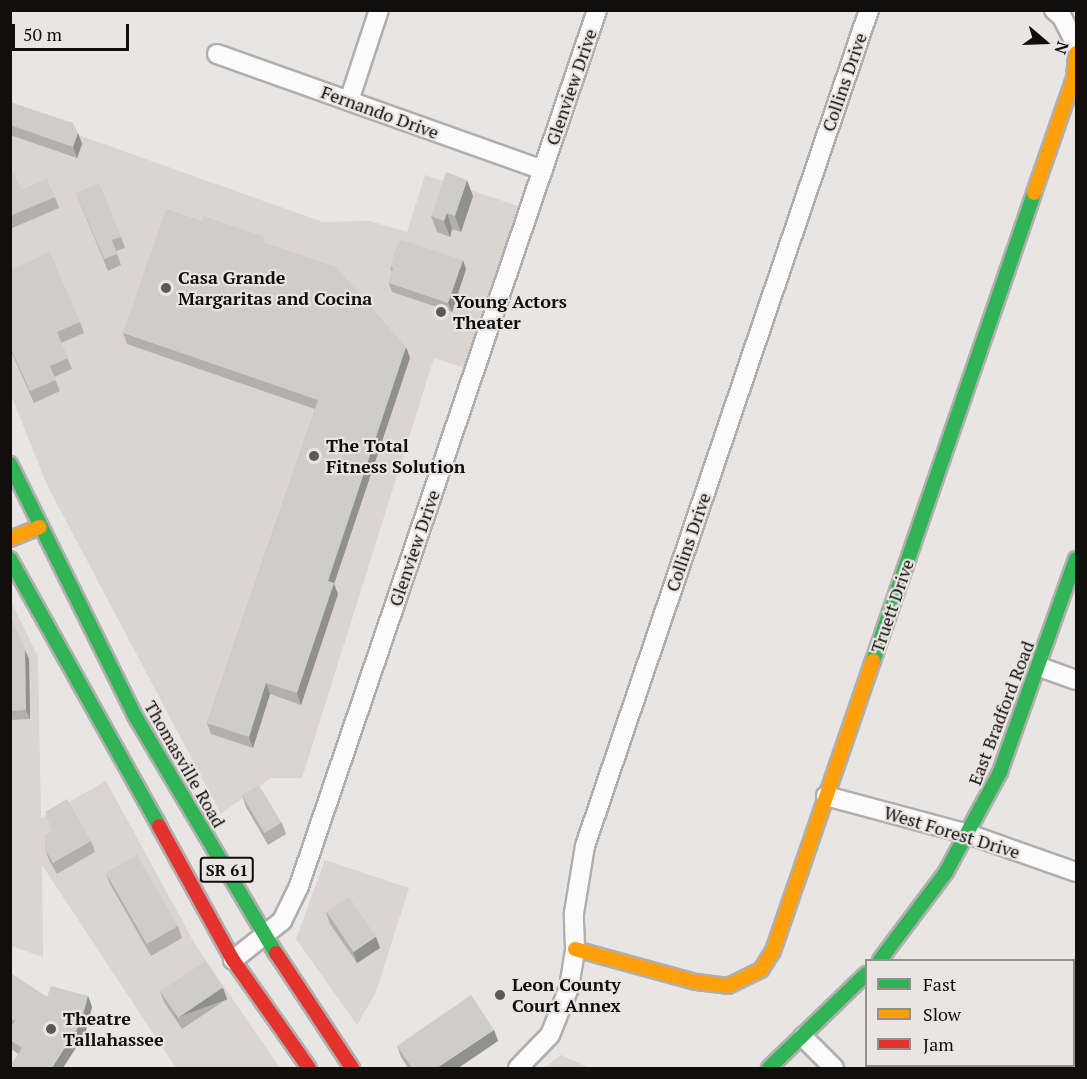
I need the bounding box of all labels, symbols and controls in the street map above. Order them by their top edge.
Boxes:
scale bar [15,12,132,50]
north arrow [1015,12,1075,72]
text: 50 m [23,22,62,46]
street label: Glenview Drive [541,26,601,148]
street label: Collins Drive [817,30,871,134]
text: N [1050,39,1074,57]
street label: Fernando Drive [318,81,442,143]
place label: Casa Grande Margaritas and Cocina [178,267,372,310]
marker: Casa Grande Margaritas and Cocina [159,281,173,295]
place label: Young Actors Theater [453,291,567,334]
marker: Young Actors Theater [434,305,448,319]
place label: The Total Fitness Solution [326,435,465,478]
marker: The Total Fitness Solution [307,449,321,463]
street label: Glenview Drive [384,487,444,609]
street label: Collins Drive [661,490,715,594]
street label: Truett Drive [866,556,918,656]
street label: East Bradford Road [964,638,1038,788]
street label: Thomasville Road [140,697,230,831]
street label: West Forest Drive [881,801,1023,863]
road number: SR 61 [198,857,256,883]
legend [865,959,1075,1067]
text: Fast [923,972,956,996]
place label: Leon County Court Annex [512,974,621,1016]
marker: Leon County Court Annex [493,988,507,1002]
text: Slow [923,1002,961,1026]
place label: Theatre Tallahassee [63,1008,164,1050]
marker: Theatre Tallahassee [44,1022,58,1036]
text: Jam [923,1032,954,1056]

